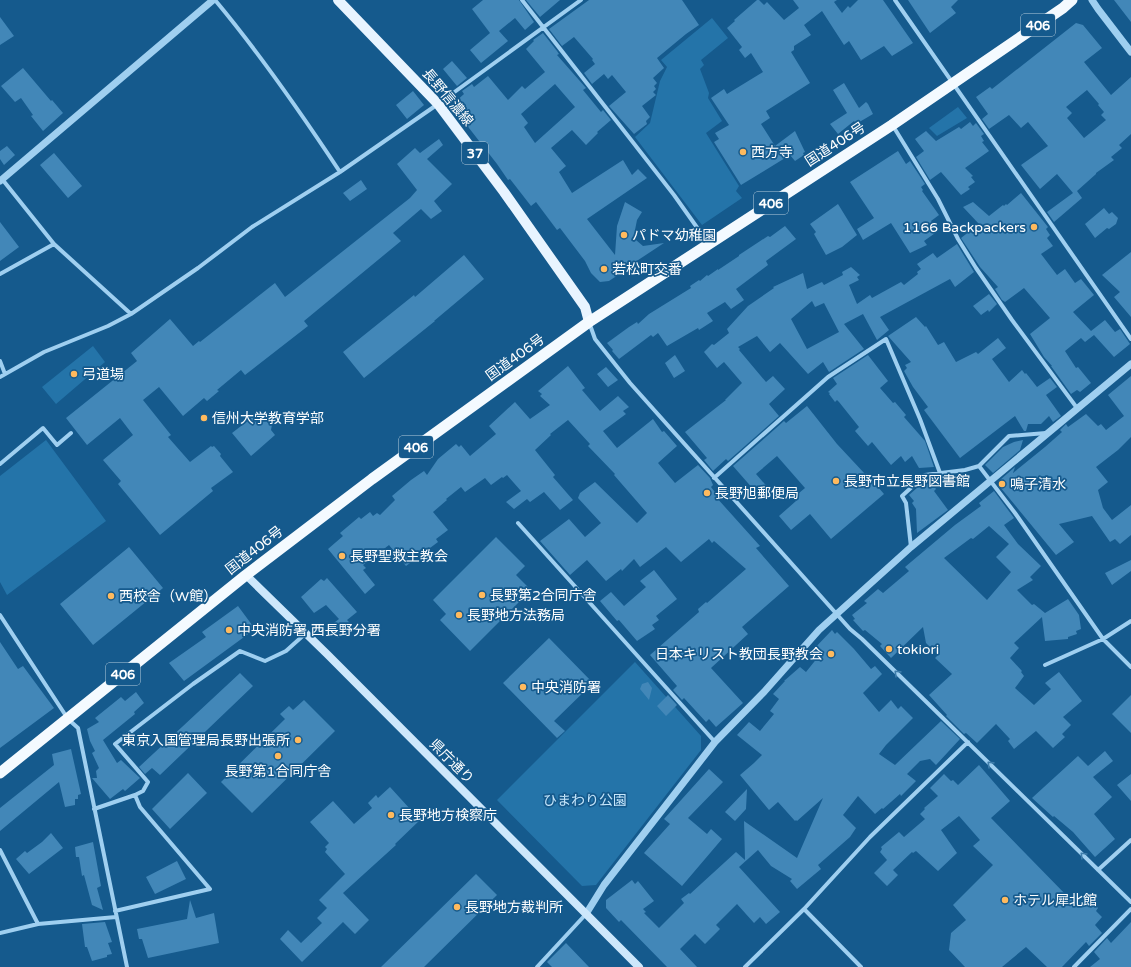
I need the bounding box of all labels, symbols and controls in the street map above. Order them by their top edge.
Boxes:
road number: 406 [1021,14,1055,36]
street label: 長野信濃線 [419,65,477,130]
street label: 国道406号 [802,119,869,170]
road number: 37 [462,142,488,164]
place label: 西方寺 [751,144,793,161]
marker: 西方寺 [738,147,748,157]
road number: 406 [754,192,788,214]
place label: 1166 Backpackers [903,219,1026,236]
marker: 1166 Backpackers [1029,222,1039,232]
place label: パドマ幼稚園 [632,227,716,244]
marker: パドマ幼稚園 [619,230,629,240]
place label: 若松町交番 [612,261,682,278]
marker: 若松町交番 [599,264,609,274]
street label: 国道406号 [483,330,548,384]
place label: 弓道場 [82,366,124,383]
marker: 弓道場 [69,369,79,379]
place label: 信州大学教育学部 [212,410,324,427]
marker: 信州大学教育学部 [199,413,209,423]
road number: 406 [399,436,433,458]
place label: 長野市立長野図書館 [844,473,970,490]
marker: 長野市立長野図書館 [831,476,841,486]
place label: 鳴子清水 [1010,476,1066,493]
marker: 鳴子清水 [997,479,1007,489]
place label: 長野旭郵便局 [715,485,799,502]
marker: 長野旭郵便局 [702,488,712,498]
street label: 国道406号 [222,523,286,578]
place label: 長野聖救主教会 [350,548,448,565]
marker: 長野聖救主教会 [337,551,347,561]
place label: 長野第2合同庁舎 [490,587,597,604]
place label: 西校舎（W館） [119,588,217,605]
marker: 長野第2合同庁舎 [477,590,487,600]
marker: 西校舎（W館） [106,591,116,601]
place label: 長野地方法務局 [467,607,565,624]
marker: 長野地方法務局 [454,610,464,620]
place label: 中央消防署 西長野分署 [237,622,381,639]
marker: 中央消防署 西長野分署 [224,625,234,635]
place label: tokiori [897,641,939,658]
marker: tokiori [884,644,894,654]
place label: 日本キリスト教団長野教会 [655,646,823,663]
marker: 日本キリスト教団長野教会 [826,649,836,659]
road number: 406 [106,663,140,685]
one-way arrow [894,670,902,678]
place label: 中央消防署 [531,679,601,696]
marker: 中央消防署 [518,682,528,692]
place label: 東京入国管理局長野出張所 [122,732,290,749]
marker: 東京入国管理局長野出張所 [293,735,303,745]
street label: 県庁通り [426,736,477,787]
marker: 長野第1合同庁舎 [273,751,283,761]
one-way arrow [987,761,995,769]
place label: 長野第1合同庁舎 [225,763,331,780]
park label: ひまわり公園 [543,792,627,809]
place label: 長野地方検察庁 [399,807,497,824]
marker: 長野地方検察庁 [386,810,396,820]
one-way arrow [1080,852,1088,860]
place label: ホテル犀北館 [1013,892,1097,909]
marker: ホテル犀北館 [1000,895,1010,905]
place label: 長野地方裁判所 [465,899,563,916]
marker: 長野地方裁判所 [452,902,462,912]

